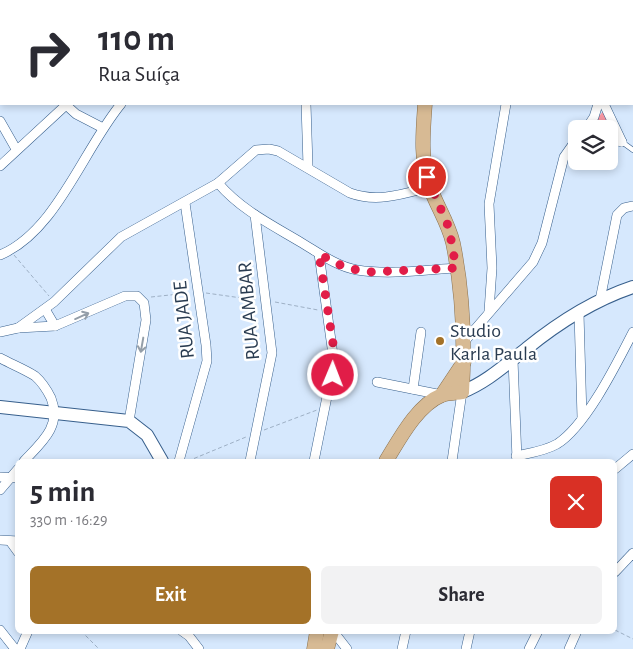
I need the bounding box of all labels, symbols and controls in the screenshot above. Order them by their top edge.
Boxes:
icon: right [15,20,80,85]
text: 110 m [98,22,175,57]
text: Rua Suíça [98,63,180,85]
map controls [568,120,618,170]
button: layers [568,120,618,170]
pin [406,156,448,198]
icon: arrive [413,163,441,191]
street label: RUA AMBAR [235,261,263,361]
street label: RUA JADE [170,280,198,360]
one-way arrow [74,310,89,320]
place label: Studio Karla Paula [450,321,537,364]
marker: Studio Karla Paula [434,335,446,347]
one-way arrow [136,337,146,353]
position arrow [306,348,358,400]
button: close [550,476,602,528]
text: 5 min [30,477,95,507]
text: 330 m · 16:29 [30,512,108,528]
button: Exit [30,566,311,624]
button: Share [321,566,602,624]

